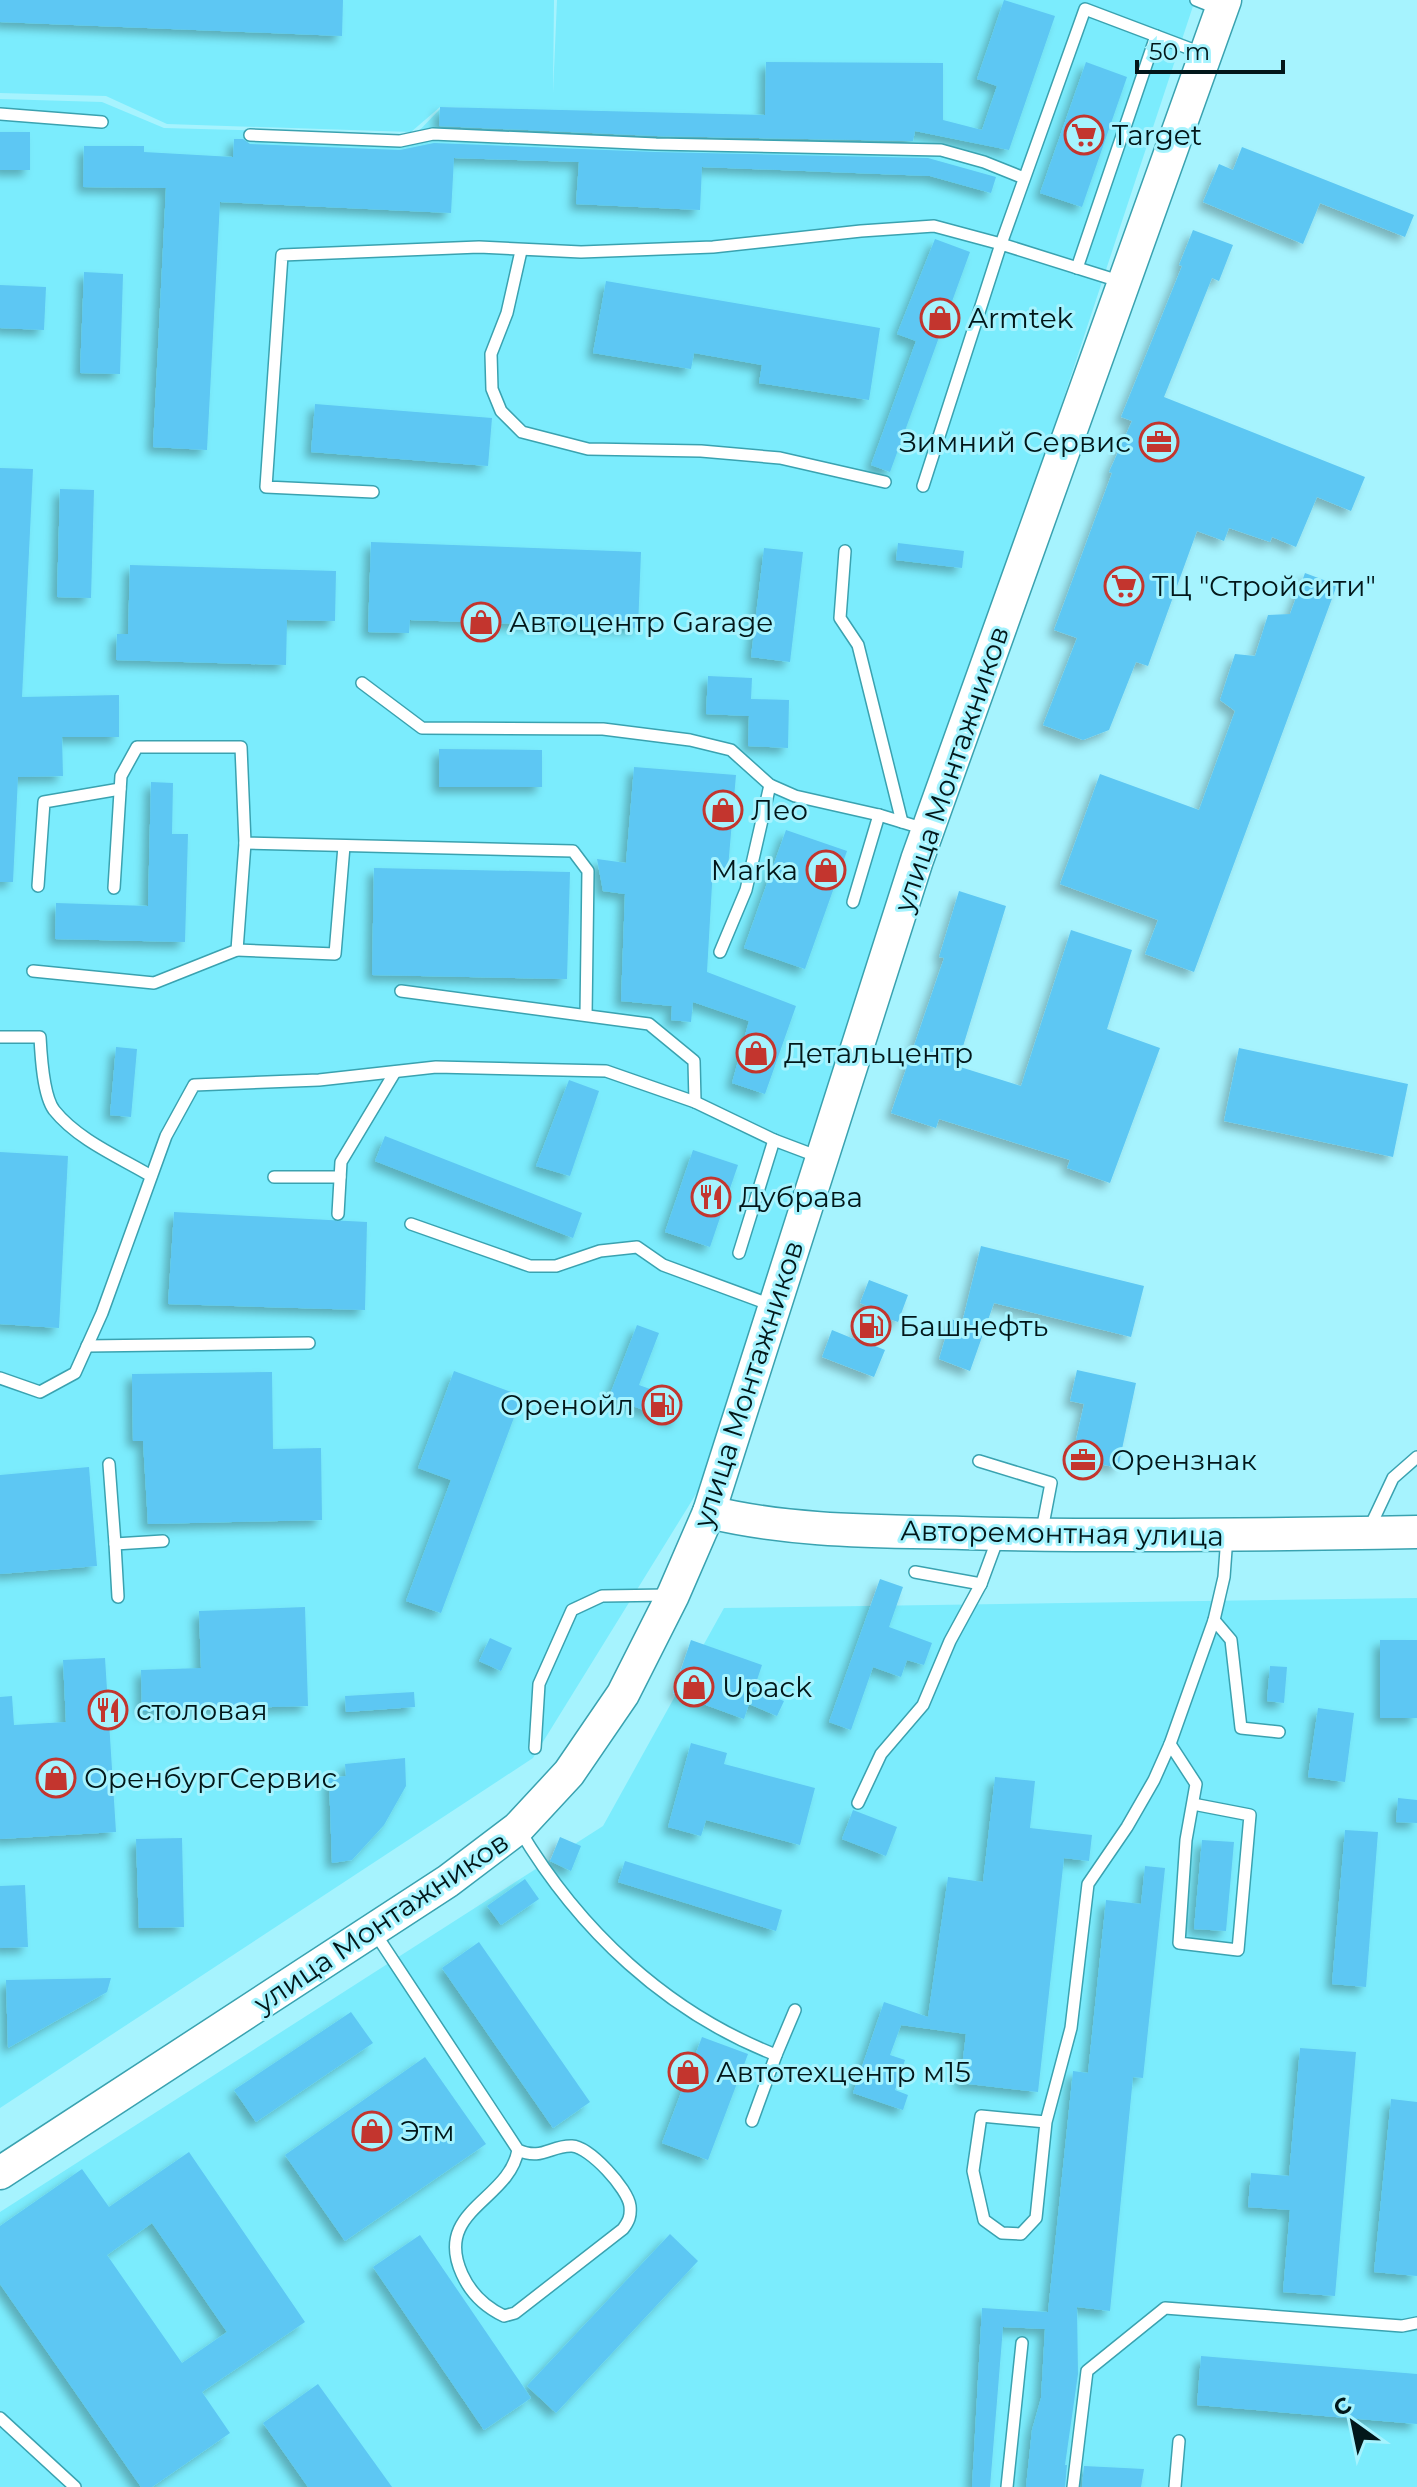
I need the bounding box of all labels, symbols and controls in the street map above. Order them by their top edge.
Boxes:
scale bar [1137,24,1283,74]
text: 50 m [1149,37,1210,66]
supermarket icon: Target [1063,114,1105,156]
place label: Target [1112,118,1202,152]
shop icon: Armtek [919,297,961,339]
place label: Armtek [968,301,1074,335]
office icon: Зимний Сервис [1138,421,1180,463]
place label: Зимний Сервис [899,425,1131,459]
supermarket icon: ТЦ "Стройсити" [1103,565,1145,607]
place label: ТЦ "Стройсити" [1152,569,1376,603]
shop icon: Автоцентр Garage [460,601,502,643]
place label: Автоцентр Garage [509,605,773,639]
street label: улица Монтажников [886,622,1016,917]
shop icon: Лео [702,789,744,831]
place label: Лео [751,793,808,827]
shop icon: Marka [805,849,847,891]
place label: Marka [711,853,798,887]
shop icon: Детальцентр [735,1032,777,1074]
place label: Детальцентр [784,1036,973,1070]
restaurant icon: Дубрава [690,1176,732,1218]
place label: Дубрава [739,1180,863,1214]
street label: улица Монтажников [685,1236,811,1533]
fuel station icon: Башнефть [850,1305,892,1347]
place label: Башнефть [899,1309,1048,1343]
fuel station icon: Оренойл [641,1384,683,1426]
place label: Оренойл [500,1388,634,1422]
office icon: Орензнак [1062,1439,1104,1481]
place label: Орензнак [1111,1443,1257,1477]
street label: Авторемонтная улица [900,1513,1224,1553]
shop icon: Upack [673,1666,715,1708]
place label: Upack [722,1670,812,1704]
restaurant icon: столовая [87,1689,129,1731]
place label: столовая [136,1693,268,1727]
shop icon: ОренбургСервис [35,1757,77,1799]
place label: ОренбургСервис [84,1761,337,1795]
street label: улица Монтажников [246,1824,515,2021]
shop icon: Автотехцентр м15 [667,2051,709,2093]
place label: Автотехцентр м15 [716,2055,971,2089]
shop icon: Этм [351,2110,393,2152]
place label: Этм [400,2114,455,2148]
north arrow [1313,2383,1393,2463]
text: С [1328,2391,1356,2422]

